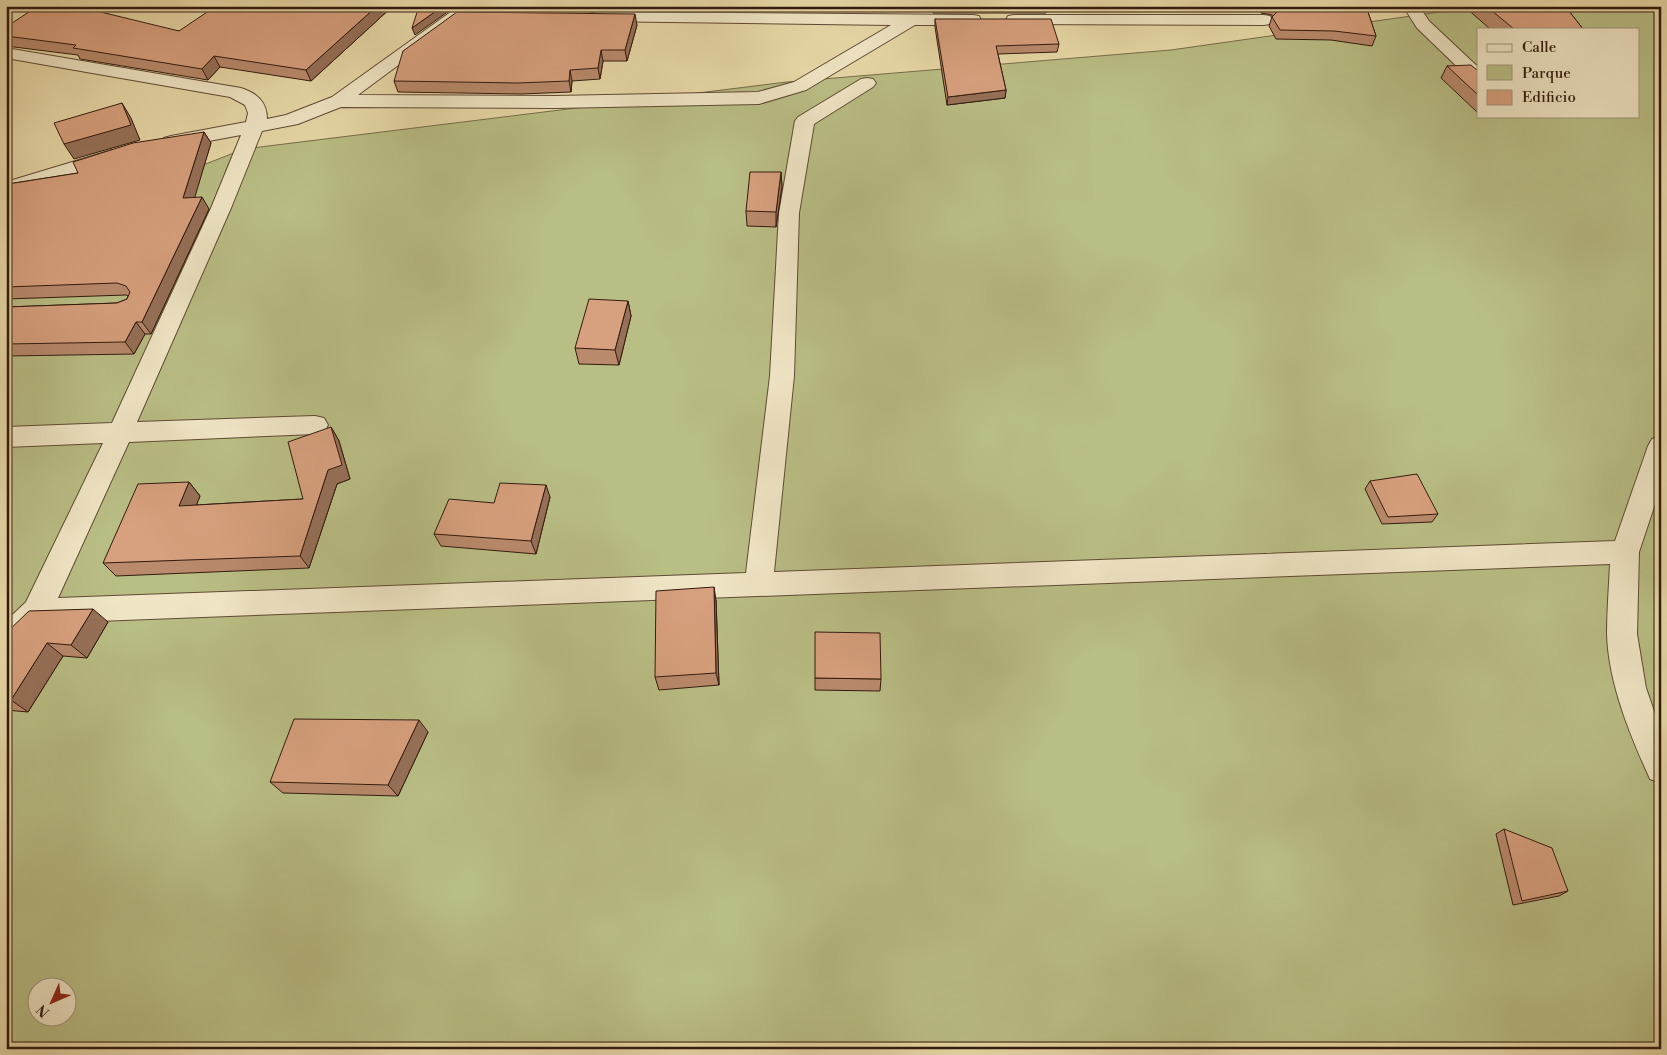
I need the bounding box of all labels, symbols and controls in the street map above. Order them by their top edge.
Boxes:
legend [1477,28,1640,118]
text: Calle [1522,38,1556,57]
text: Parque [1522,64,1571,83]
text: Edificio [1522,88,1576,107]
north arrow [28,978,78,1028]
text: N [33,1000,54,1021]

